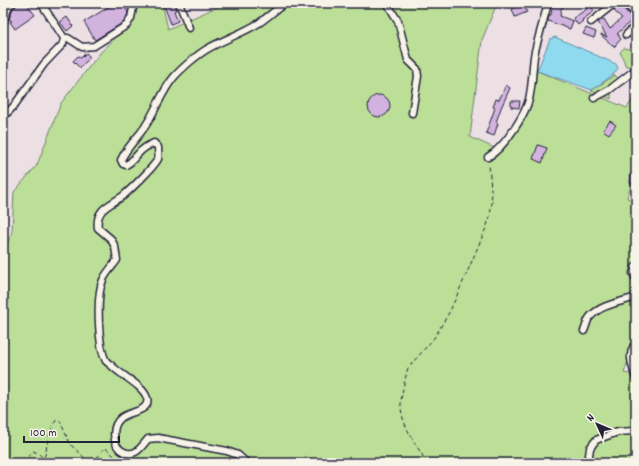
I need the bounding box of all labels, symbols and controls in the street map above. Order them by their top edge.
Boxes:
north arrow [577,404,617,444]
text: N [584,411,599,426]
scale bar [24,418,119,444]
text: 100 m [30,425,57,442]

